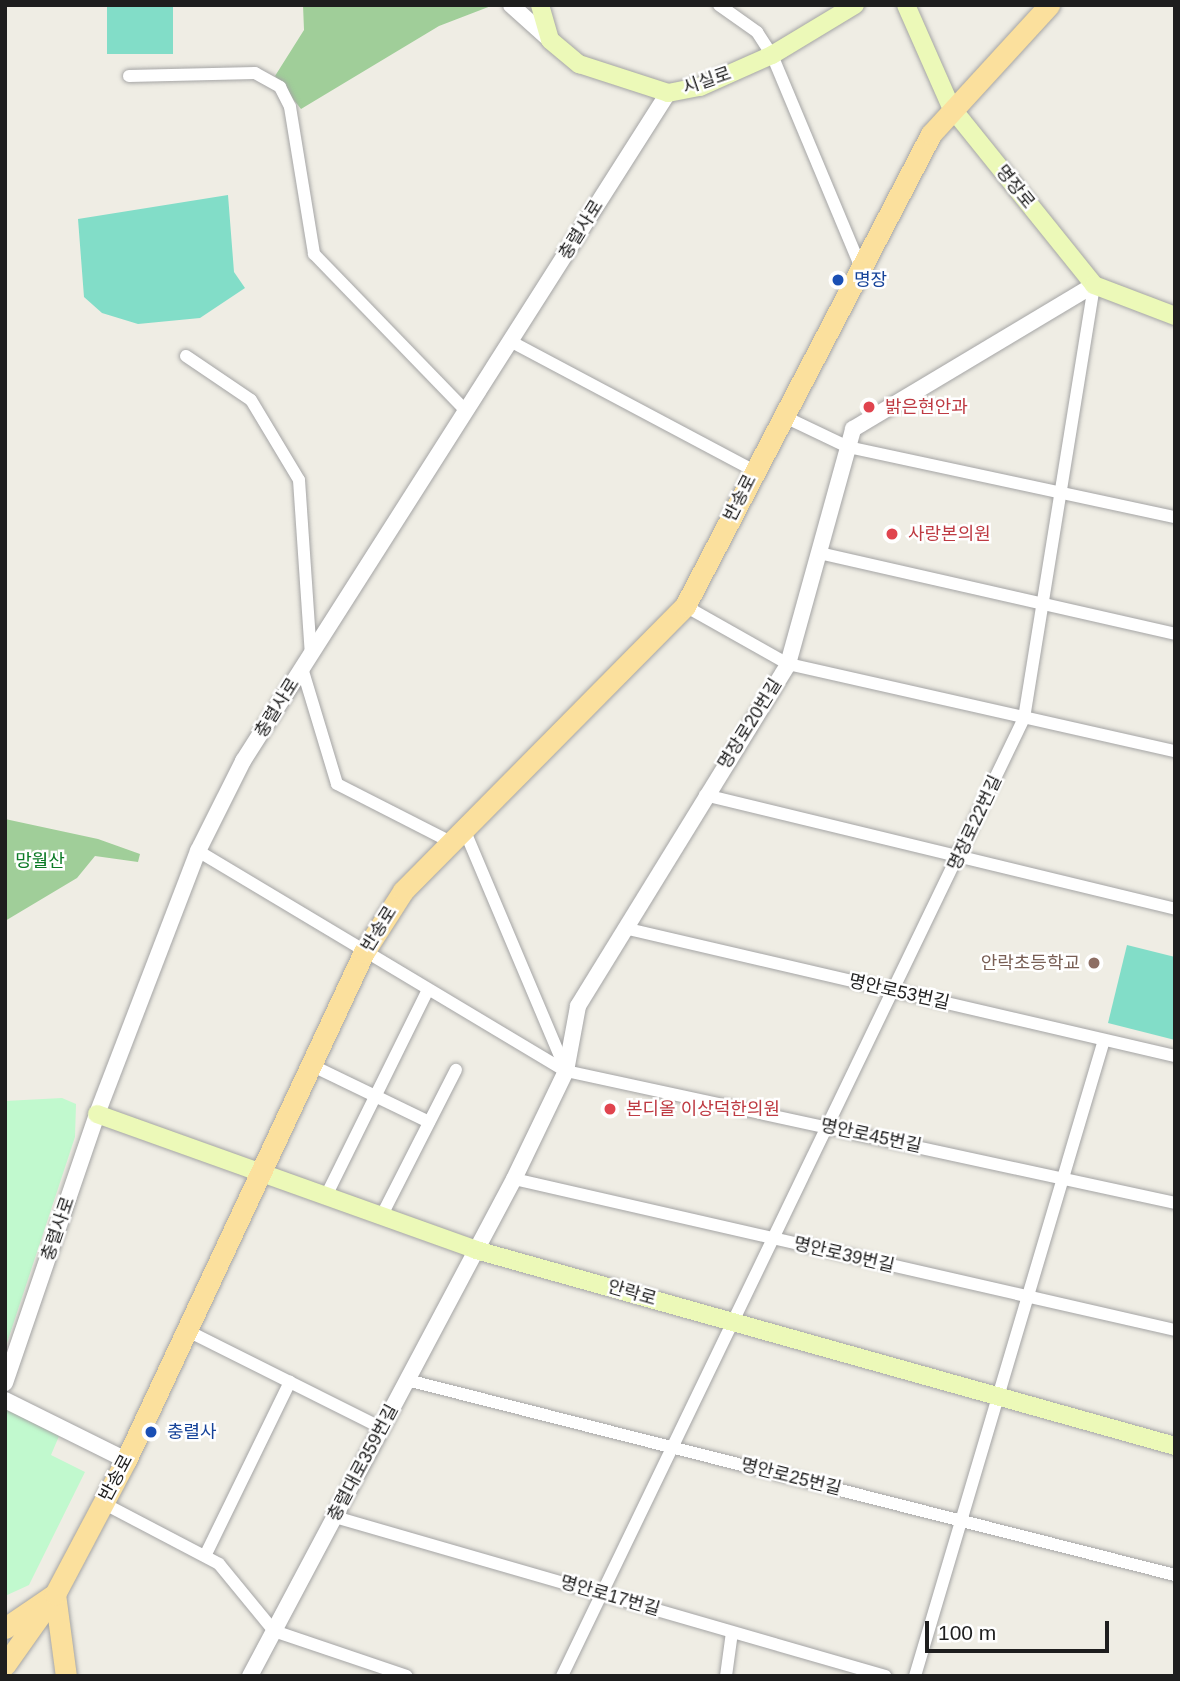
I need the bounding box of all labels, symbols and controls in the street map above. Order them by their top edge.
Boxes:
street label: 시실로 [680,63,734,99]
street label: 명장로 [991,161,1039,213]
street label: 충렬사로 [554,196,608,264]
place label: 명장 [854,269,887,291]
marker: 명장 [828,270,848,290]
place label: 밝은현안과 [885,396,968,418]
marker: 밝은현안과 [859,397,879,417]
street label: 반송로 [719,471,761,525]
place label: 사랑본의원 [908,523,991,545]
marker: 사랑본의원 [882,524,902,544]
street label: 충렬사로 [250,674,304,742]
street label: 명장로20번길 [714,675,786,773]
street label: 명장로22번길 [943,772,1007,874]
park label: 망월산 [15,850,65,872]
street label: 반송로 [357,902,401,956]
place label: 안락초등학교 [981,952,1080,974]
marker: 안락초등학교 [1086,955,1102,971]
street label: 명안로53번길 [846,970,952,1014]
place label: 본디올 이상덕한의원 [626,1098,780,1120]
marker: 본디올 이상덕한의원 [600,1099,620,1119]
street label: 명안로45번길 [818,1115,924,1157]
street label: 충렬사로 [37,1194,79,1264]
street label: 명안로39번길 [791,1233,897,1277]
street label: 안락로 [605,1276,659,1310]
street label: 충렬대로359번길 [323,1401,403,1525]
place label: 충렬사 [167,1421,217,1443]
marker: 충렬사 [141,1422,161,1442]
street label: 반송로 [95,1451,137,1505]
street label: 명안로25번길 [739,1454,843,1500]
street label: 명안로17번길 [558,1571,662,1621]
scale bar [928,1608,1112,1652]
text: 100 m [938,1621,996,1644]

